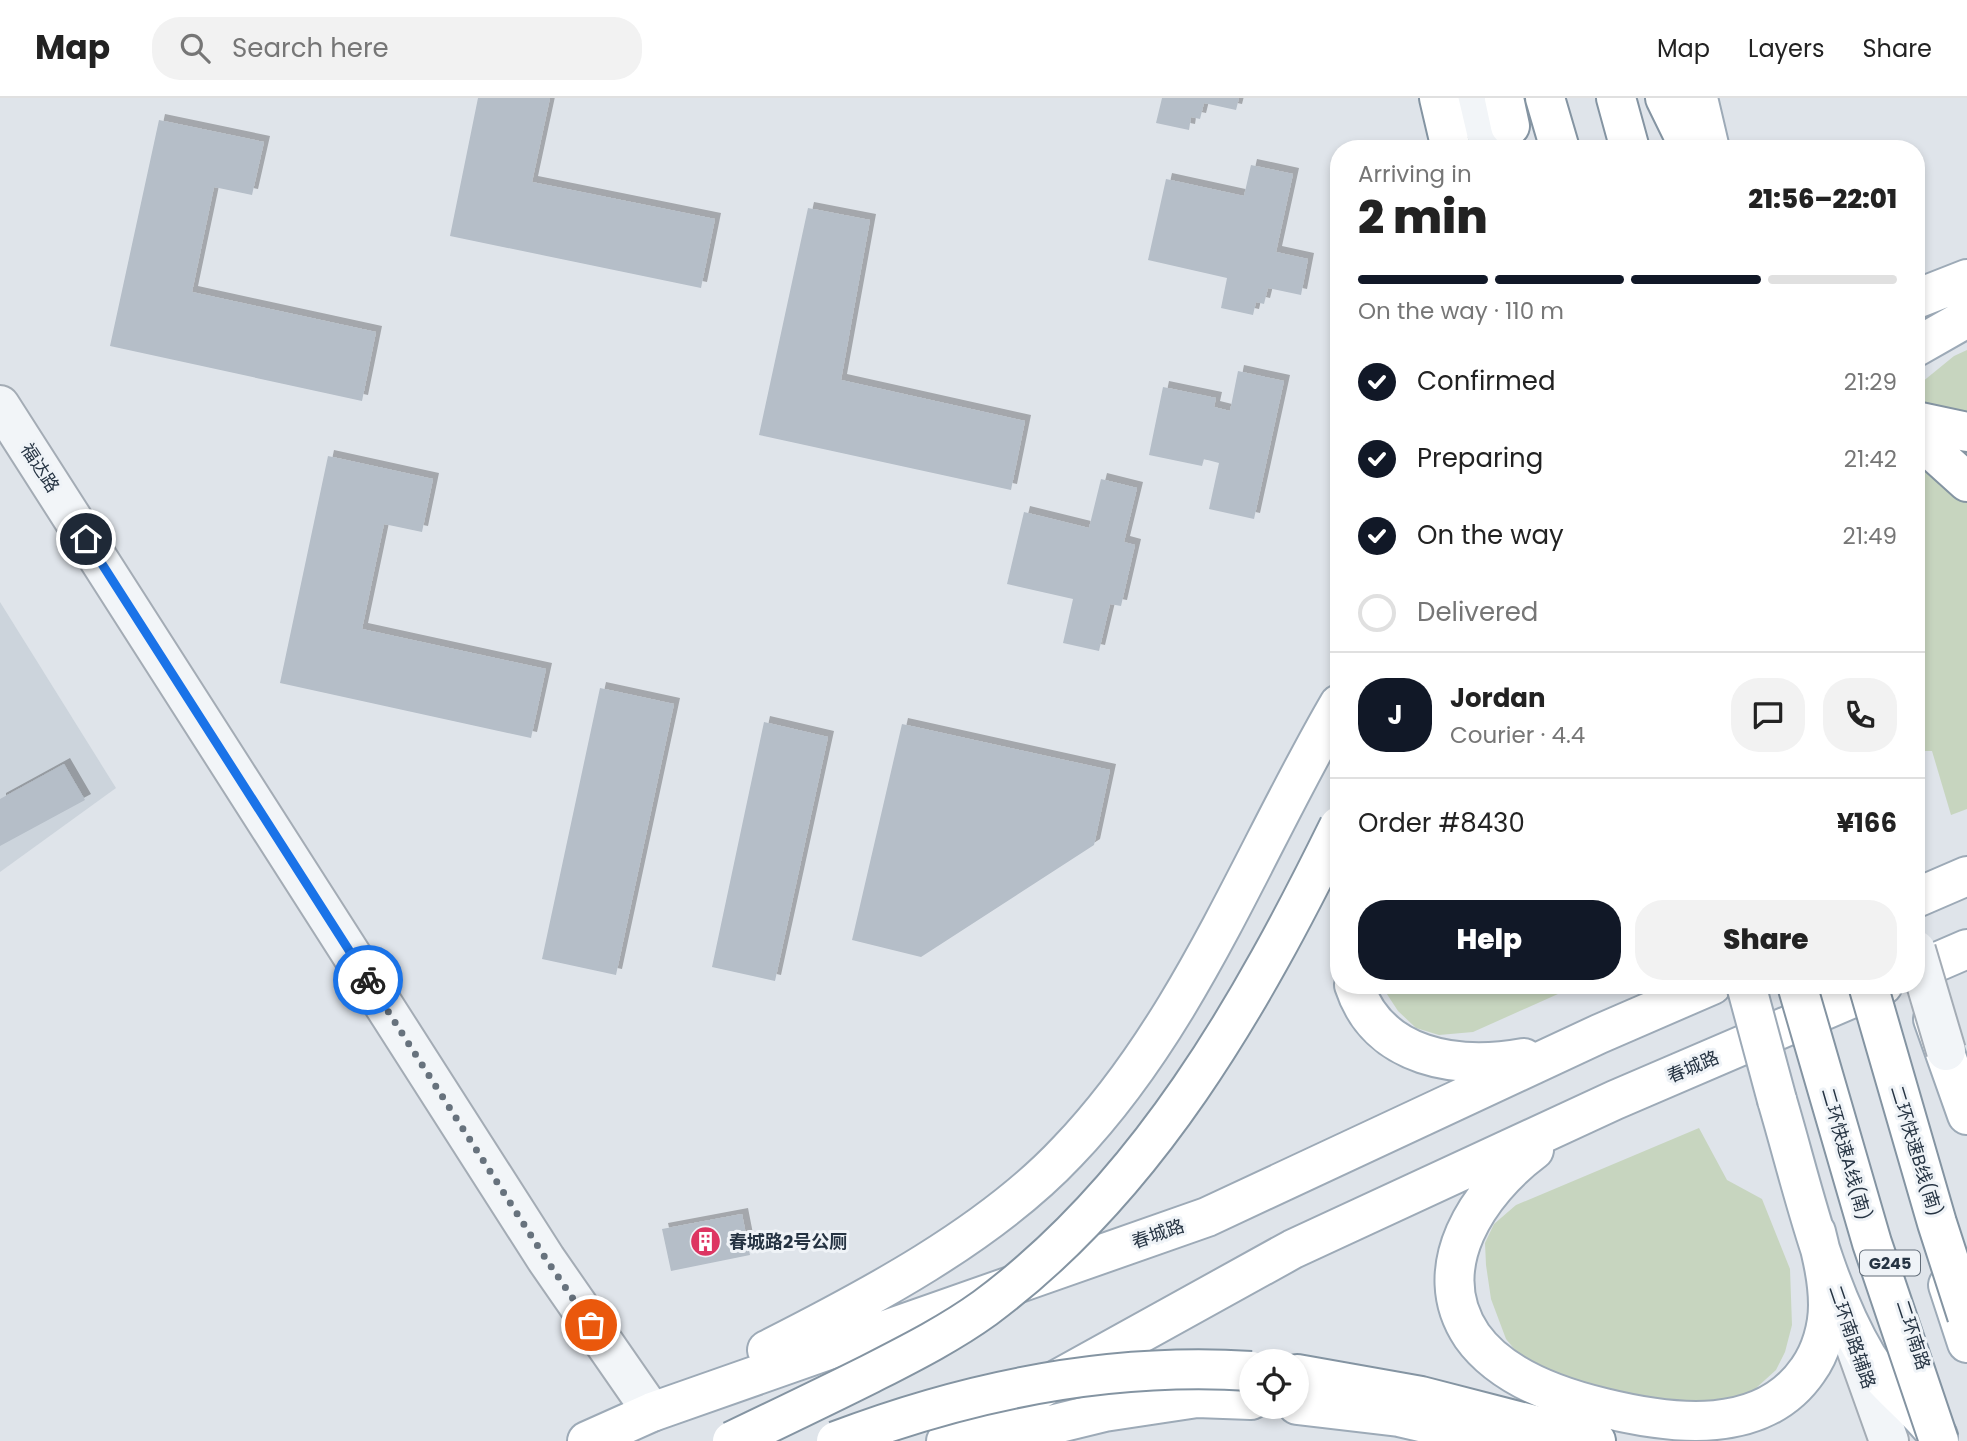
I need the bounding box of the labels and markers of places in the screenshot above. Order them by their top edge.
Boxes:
pin [56,509,116,569]
building icon: 春城路2号公厕 [689,1225,723,1259]
place label: 春城路2号公厕 [729,1229,847,1254]
pin [561,1295,621,1355]

